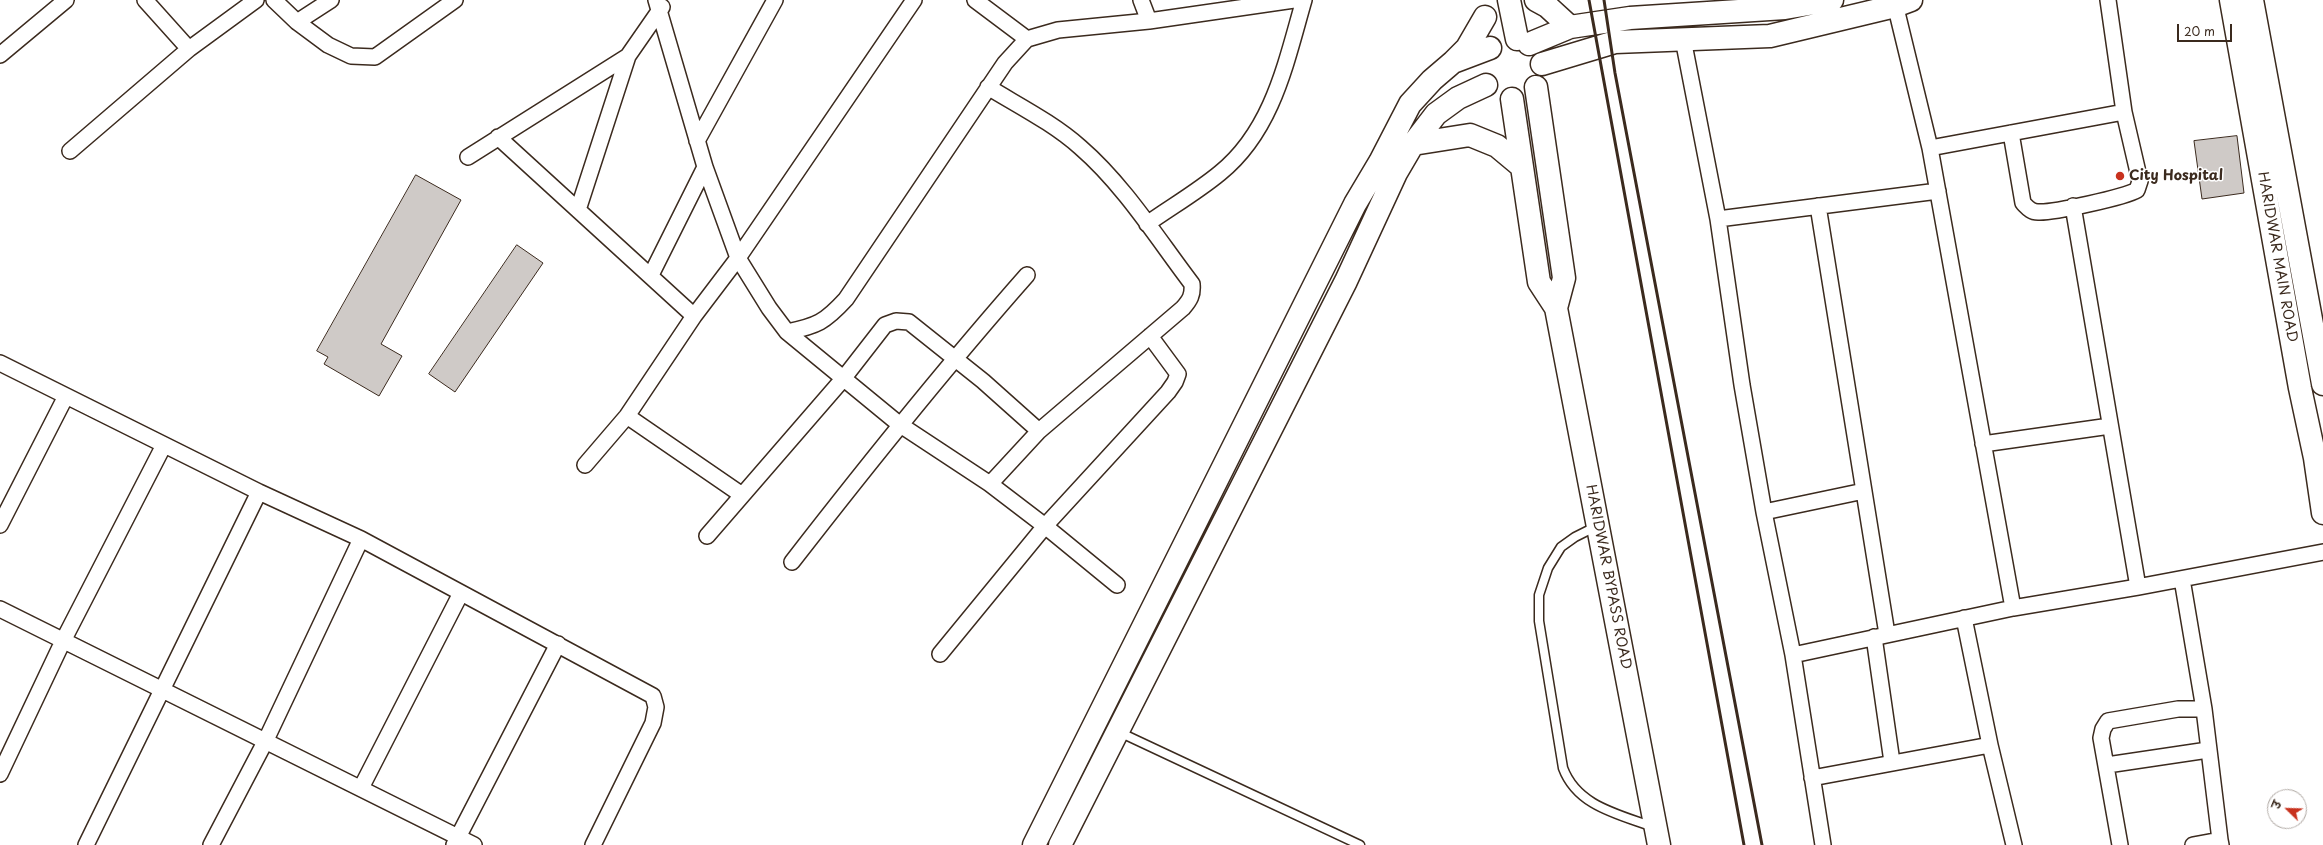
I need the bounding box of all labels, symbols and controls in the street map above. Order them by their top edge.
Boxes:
scale bar [2179,16,2234,42]
text: 20 m [2184,22,2215,40]
place label: City Hospital [2129,168,2223,184]
marker: City Hospital [2114,170,2126,182]
street label: HARIDWAR MAIN ROAD [2254,170,2300,344]
street label: HARIDWAR BYPASS ROAD [1582,483,1634,671]
north arrow [2267,789,2307,829]
text: उ [2267,798,2286,811]

